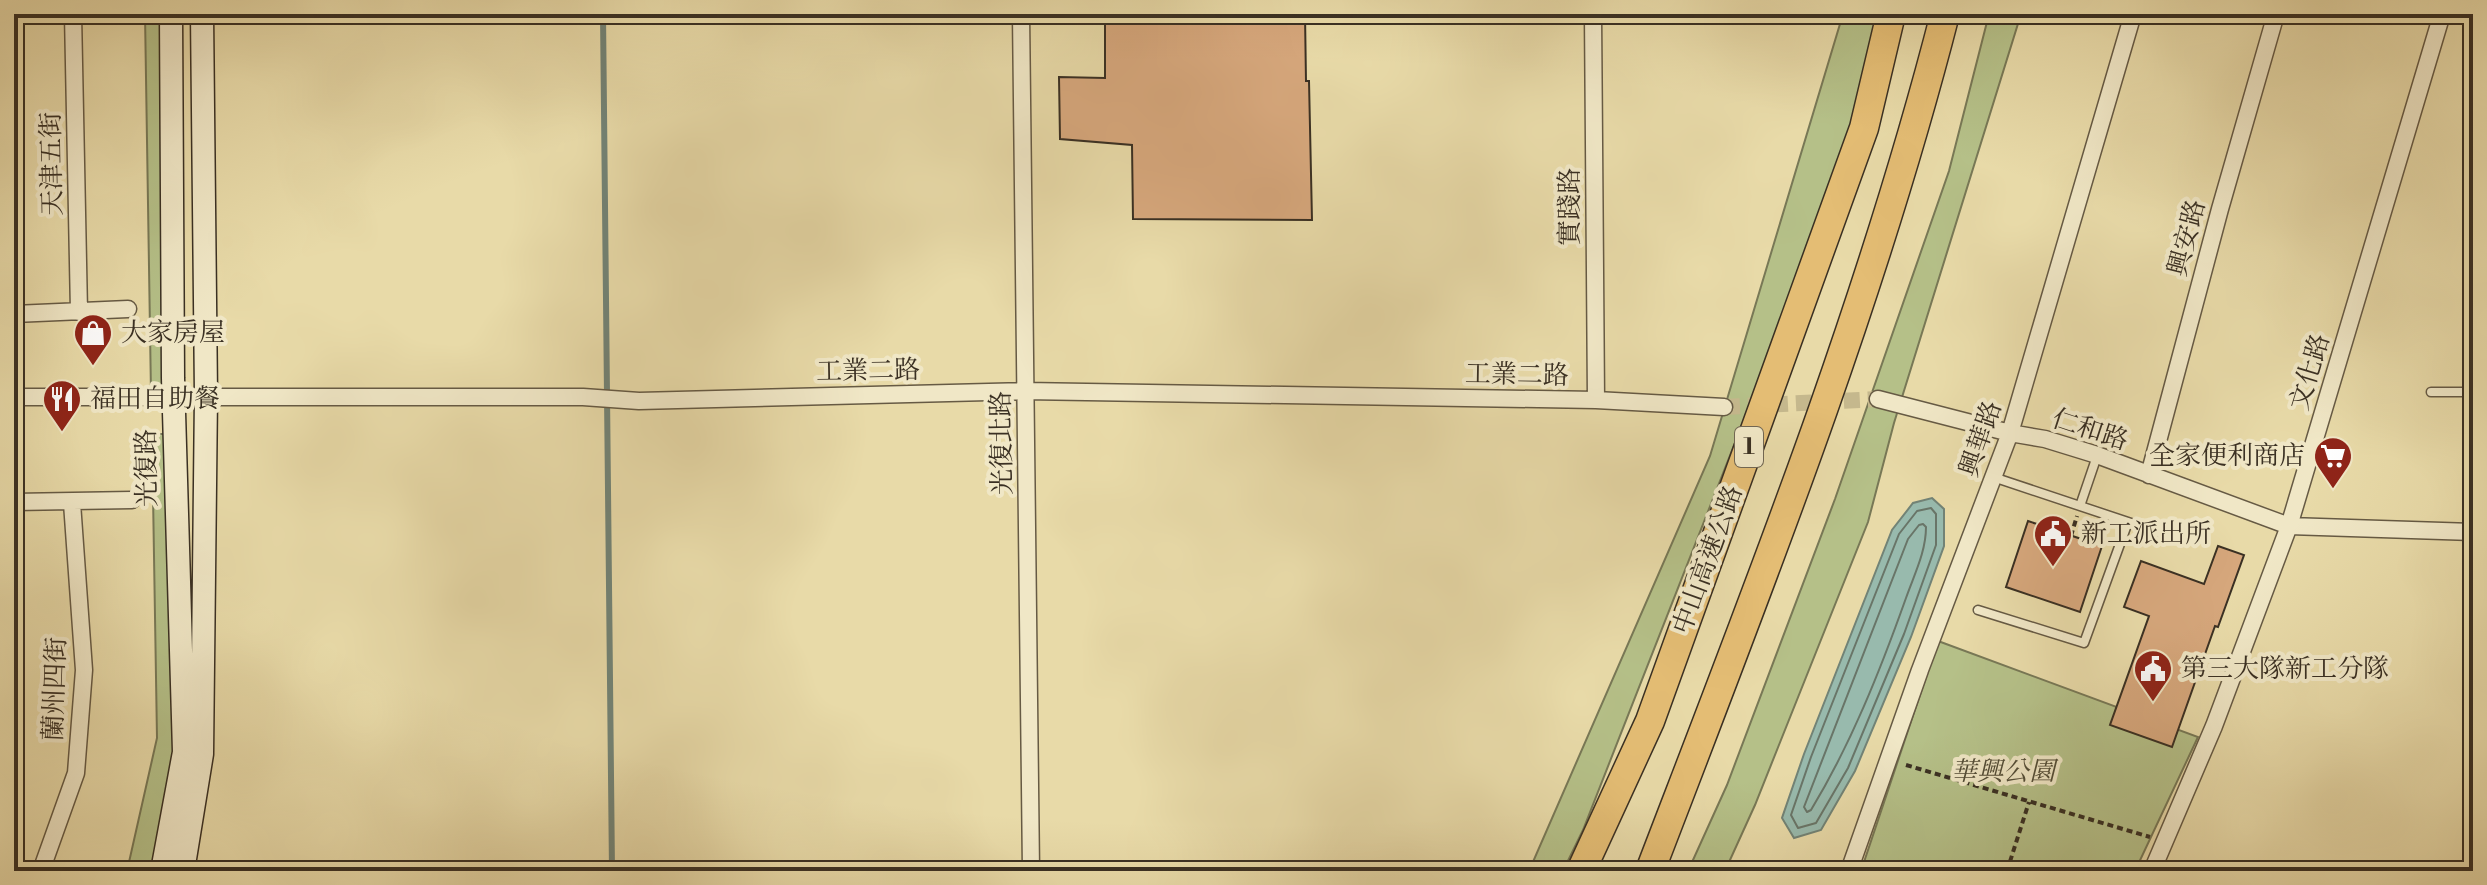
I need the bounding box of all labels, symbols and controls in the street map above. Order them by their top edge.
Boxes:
street label: 天津五街 [35,112,69,216]
street label: 實踐路 [1554,168,1586,246]
street label: 興安路 [2161,196,2213,280]
shop icon: 大家房屋 [72,312,114,367]
place label: 大家房屋 [121,317,225,349]
street label: 文化路 [2283,330,2337,414]
street label: 工業二路 [816,354,920,388]
street label: 工業二路 [1465,358,1569,392]
restaurant icon: 福田自助餐 [41,378,83,433]
place label: 福田自助餐 [90,383,220,415]
street label: 光復北路 [985,391,1019,495]
street label: 興華路 [1953,397,2009,481]
street label: 仁和路 [2048,403,2132,457]
road number: 1 [1735,427,1763,467]
street label: 光復路 [130,429,164,507]
supermarket icon: 全家便利商店 [2312,435,2354,490]
place label: 全家便利商店 [2149,440,2305,472]
street label: 中山高速公路 [1666,481,1750,639]
public building icon: 新工派出所 [2032,513,2074,568]
place label: 新工派出所 [2081,518,2211,550]
street label: 蘭州四街 [37,636,73,742]
public building icon: 第三大隊新工分隊 [2132,648,2174,703]
place label: 第三大隊新工分隊 [2181,653,2389,685]
park label: 華興公園 [1951,756,2059,788]

